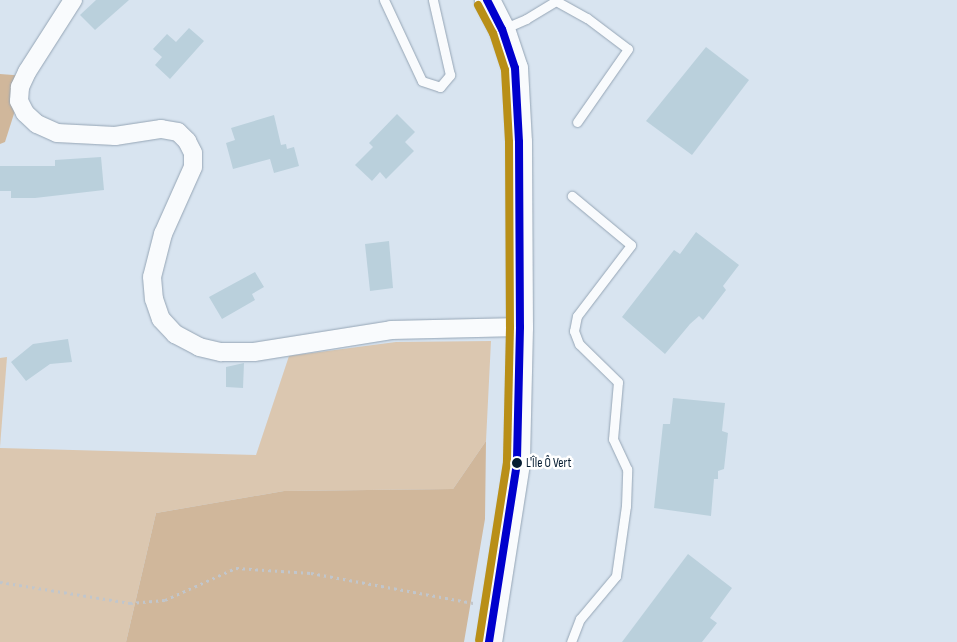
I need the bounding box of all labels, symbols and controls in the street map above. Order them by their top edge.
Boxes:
place label: L'Île Ô Vert [526,455,571,471]
marker: L'Île Ô Vert [512,458,522,468]

